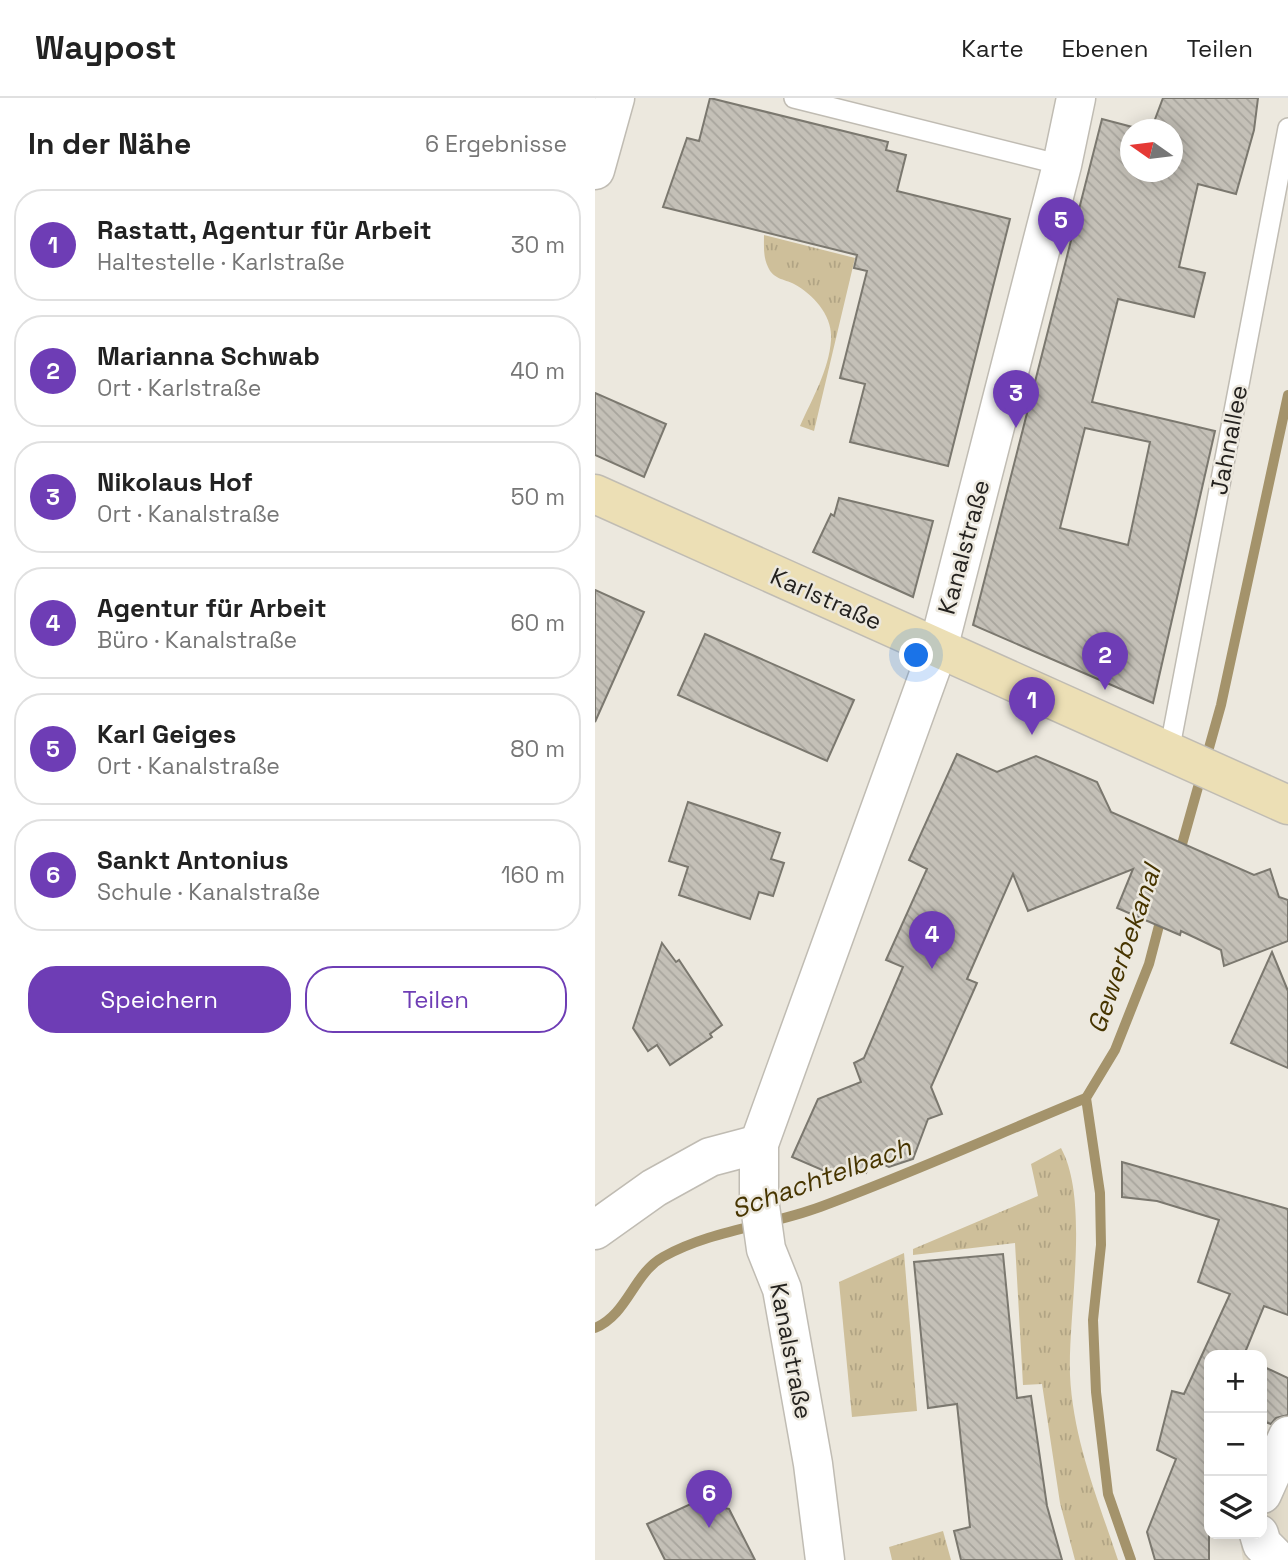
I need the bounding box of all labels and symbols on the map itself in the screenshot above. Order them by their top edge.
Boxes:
north arrow [1120,119,1183,182]
pin: 5 [1038,197,1084,255]
pin: 3 [993,370,1039,428]
street label: Jahnallee [1203,383,1254,497]
street label: Kanalstraße [931,476,996,618]
street label: Karlstraße [766,560,887,637]
pin: 2 [1082,632,1128,690]
your location [899,638,933,672]
pin: 1 [1009,677,1055,735]
water label: Gewerbekanal [1079,858,1170,1038]
pin: 4 [909,911,955,969]
water label: Schachtelbach [726,1129,917,1226]
street label: Kanalstraße [763,1280,820,1422]
pin: 6 [686,1470,732,1528]

